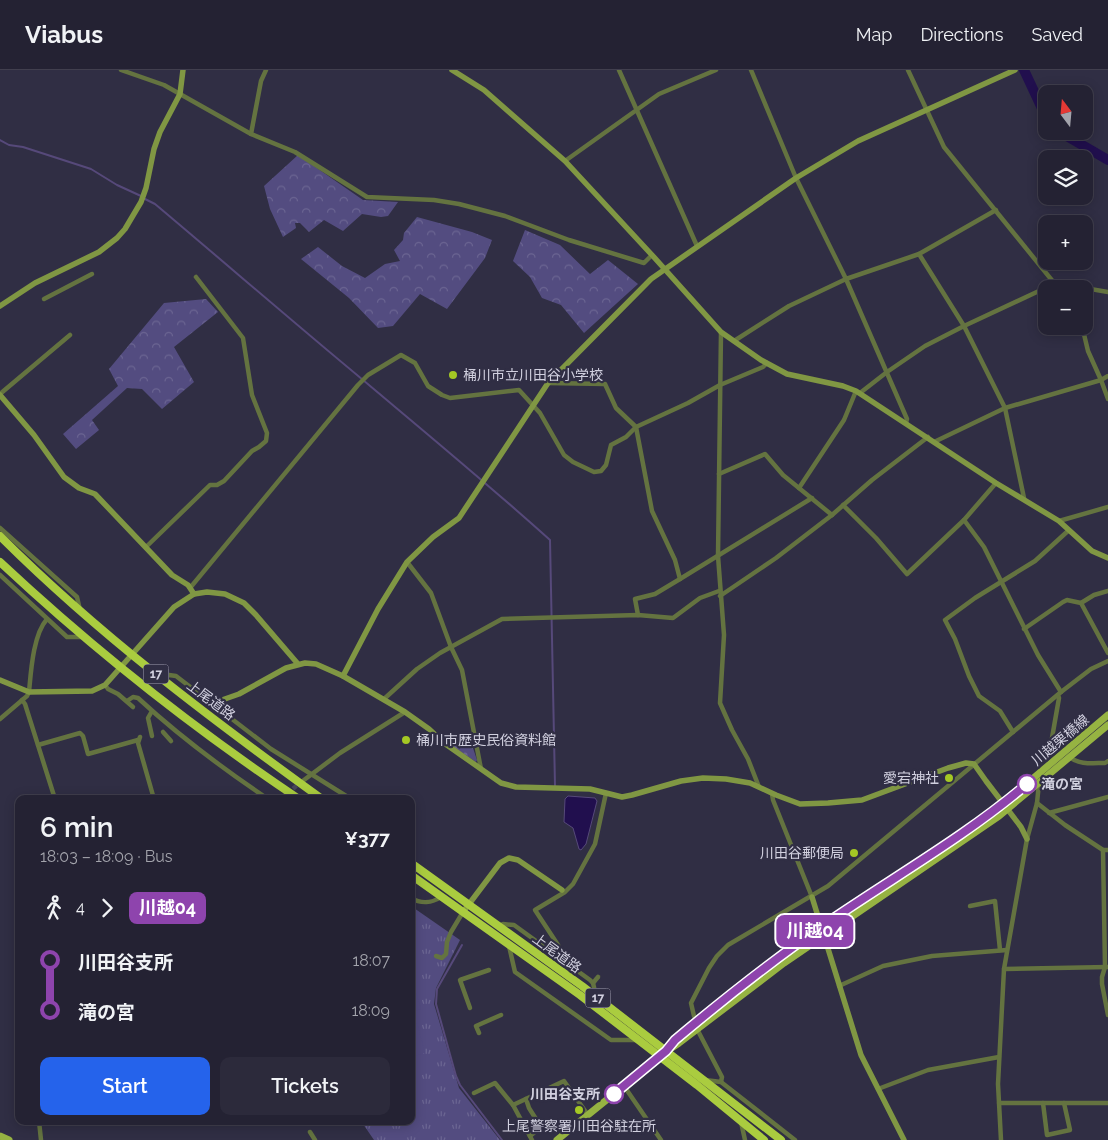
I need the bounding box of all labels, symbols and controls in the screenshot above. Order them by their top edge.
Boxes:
text: Viabus [25,20,103,49]
text: Map [856,24,892,45]
text: Directions [920,24,1004,45]
text: Saved [1032,24,1083,45]
north arrow [1038,85,1092,140]
map controls [1038,85,1093,335]
button: layers [1038,150,1093,205]
button: + [1038,215,1093,270]
button: − [1038,280,1093,335]
place label: 桶川市立川田谷小学校 [463,367,603,383]
marker: 桶川市立川田谷小学校 [447,369,459,381]
road number: 17 [144,664,168,684]
street label: 上尾道路 [184,677,238,723]
street label: 川越栗橋線 [1028,711,1092,769]
place label: 桶川市歴史民俗資料館 [416,732,556,748]
marker: 桶川市歴史民俗資料館 [400,734,412,746]
place label: 愛宕神社 [883,770,939,786]
marker: 愛宕神社 [943,772,955,784]
marker: 滝の宮 [1017,774,1037,794]
place label: 滝の宮 [1041,776,1083,792]
text: 6 min [40,811,113,844]
text: ¥377 [344,827,390,849]
place label: 川田谷郵便局 [760,845,844,861]
text: 18:03 – 18:09 · Bus [40,847,173,866]
marker: 川田谷郵便局 [848,847,860,859]
icon: walk [40,894,68,922]
icon: forward [93,894,121,922]
text: 川越04 [139,897,196,918]
text: 4 [76,898,85,917]
line badge: 川越04 [780,915,850,947]
text: 川越04 [786,920,844,941]
street label: 上尾道路 [530,930,584,976]
text: 川田谷支所 [78,951,173,973]
text: 18:07 [352,951,390,970]
road number: 17 [586,988,610,1008]
text: 滝の宮 [78,1001,135,1023]
text: 18:09 [351,1001,390,1020]
button: Start [40,1057,210,1115]
button: Tickets [220,1057,390,1115]
marker: 川田谷支所 [604,1084,624,1104]
place label: 川田谷支所 [530,1086,600,1102]
marker: 上尾警察署川田谷駐在所 [573,1104,585,1116]
place label: 上尾警察署川田谷駐在所 [502,1118,656,1134]

